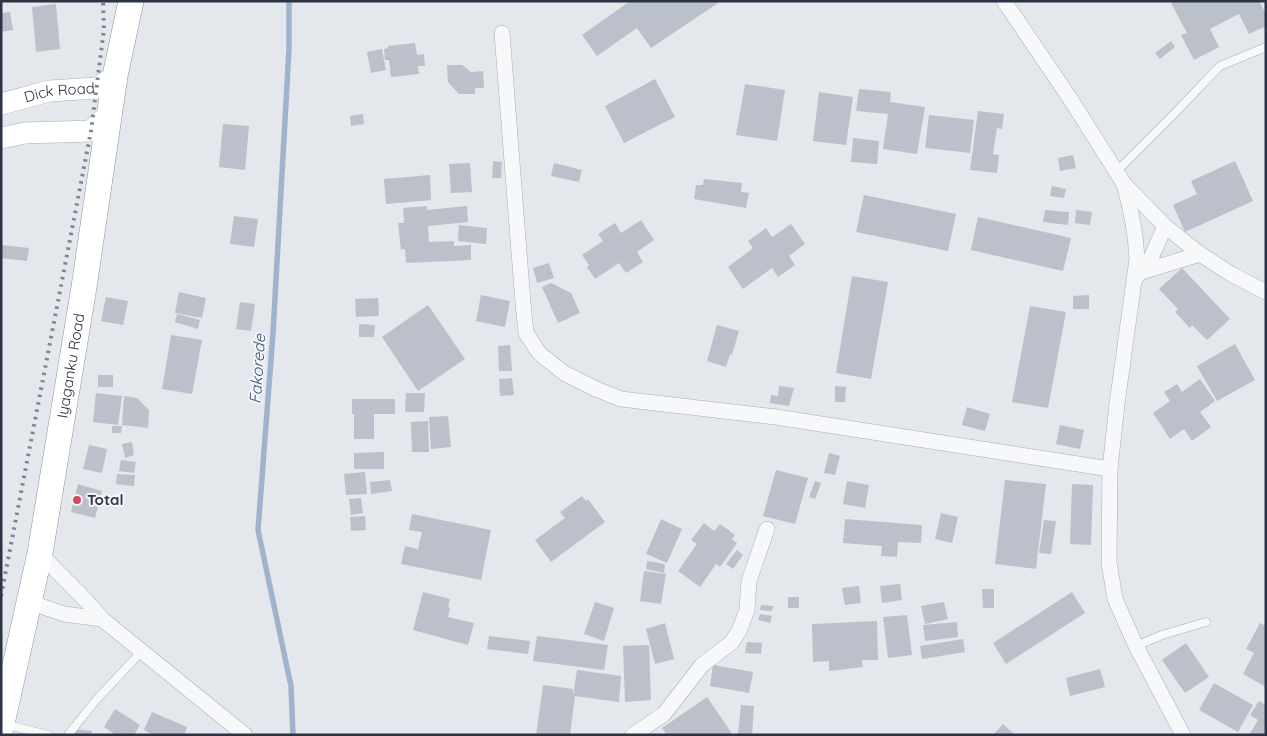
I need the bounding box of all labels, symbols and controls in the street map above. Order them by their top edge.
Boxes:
street label: Dick Road [22,78,95,106]
street label: Iyaganku Road [52,312,89,420]
water label: Fakorede [245,332,269,405]
place label: Total [87,490,124,509]
marker: Total [71,494,83,506]

